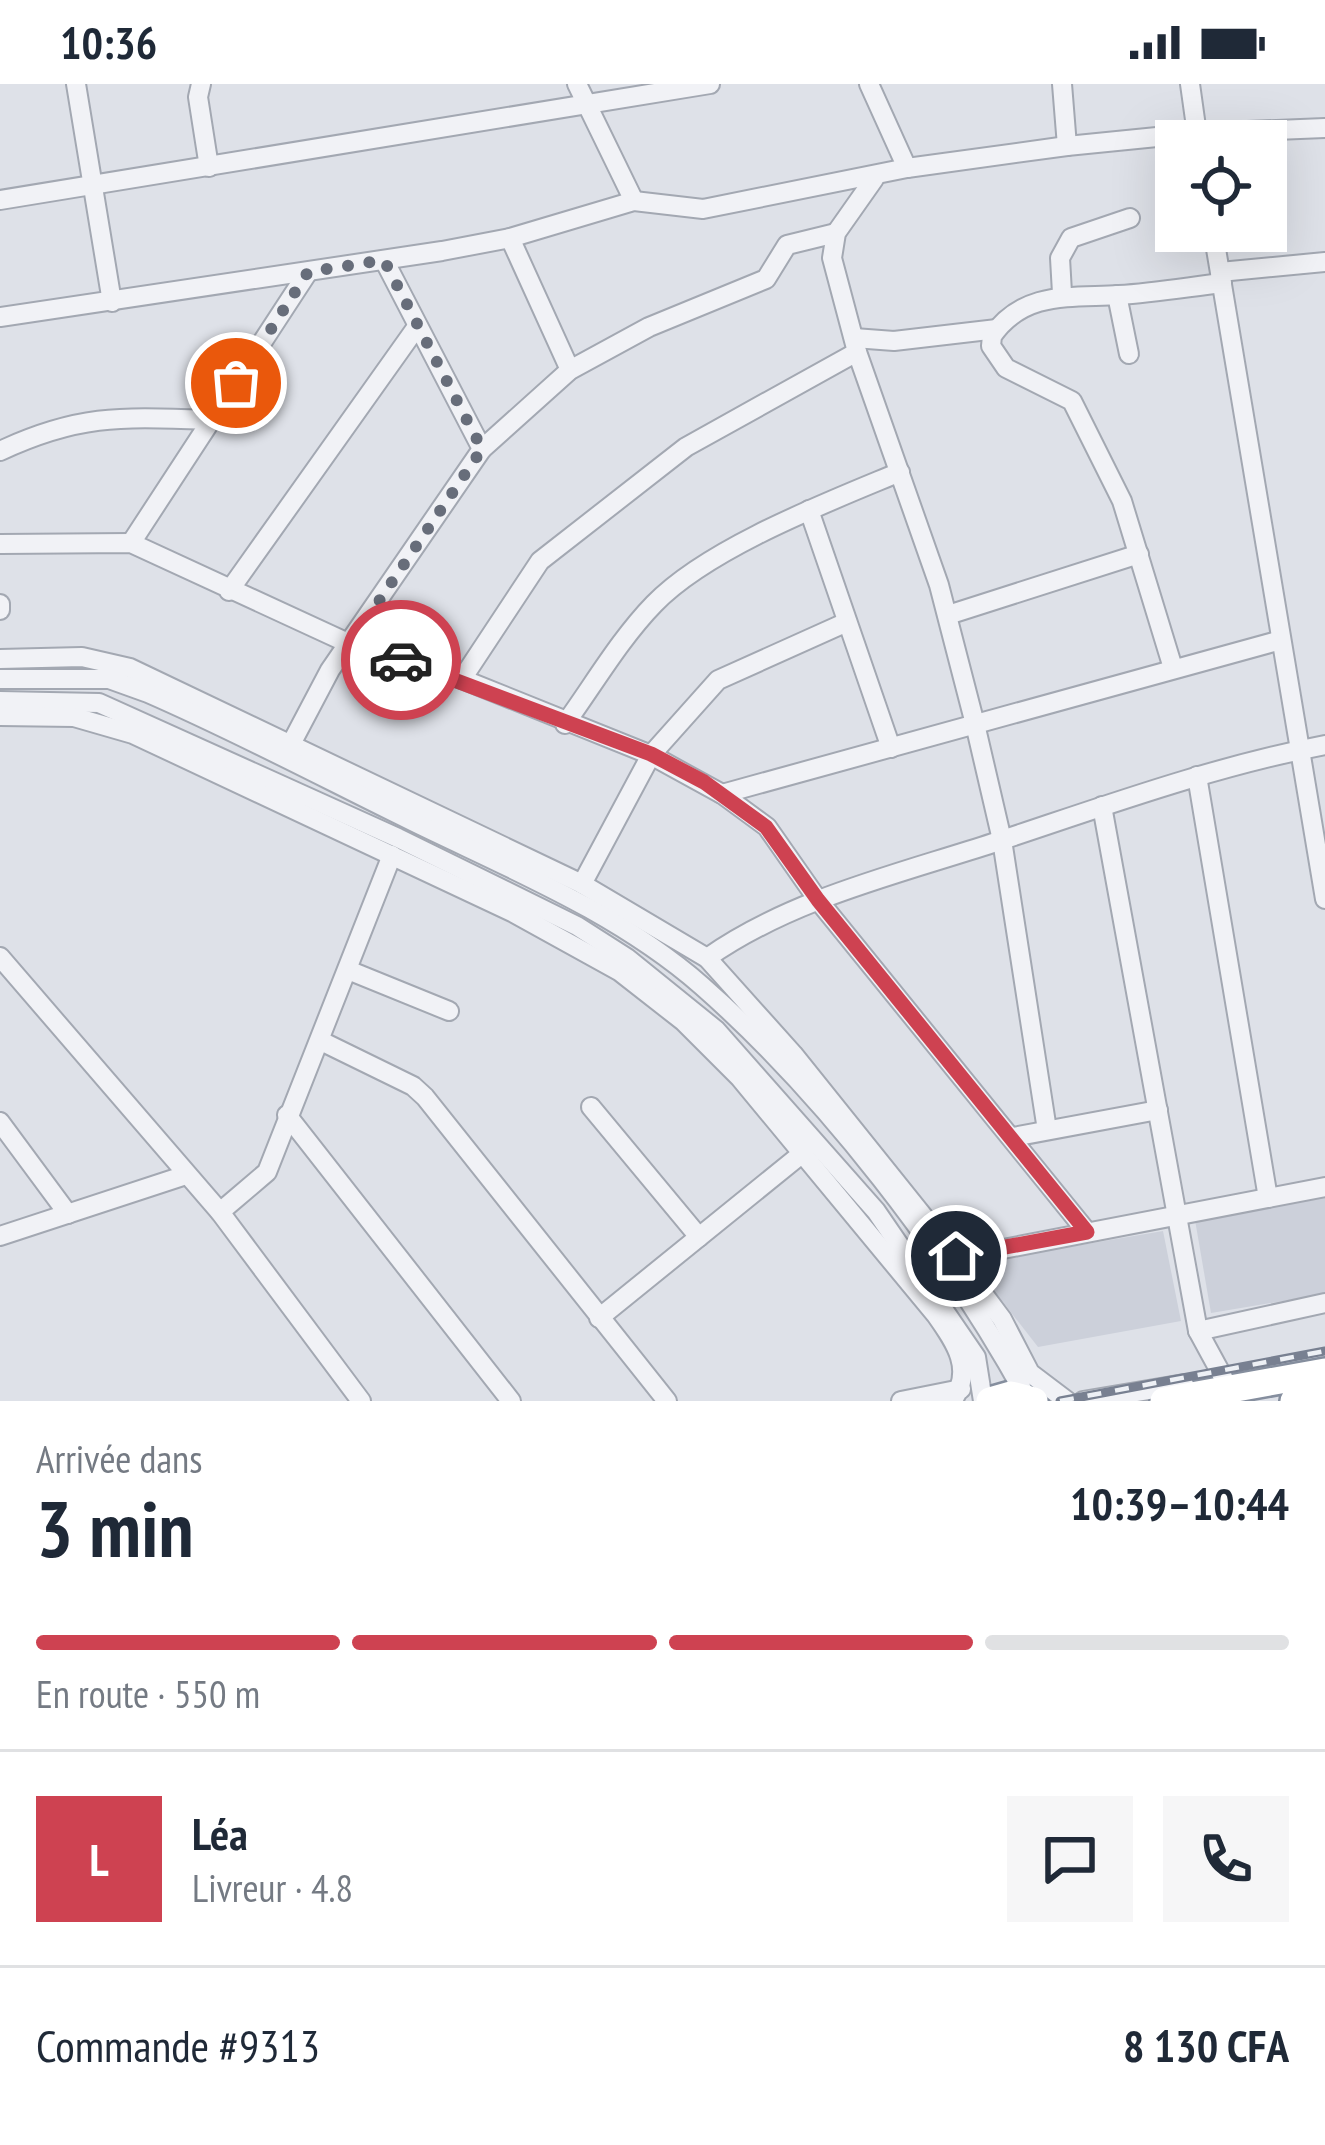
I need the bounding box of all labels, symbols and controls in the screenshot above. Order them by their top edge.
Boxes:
text: 10:36 [60,13,157,71]
map controls [1155,120,1287,252]
button: locate [1155,120,1287,252]
pin [185,332,287,434]
icon: bag [203,350,269,416]
courier [341,600,461,720]
icon: car [368,627,434,693]
pin [905,1205,1007,1307]
icon: home [923,1223,989,1289]
text: Arrivée dans [36,1433,202,1484]
text: 10:39–10:44 [1070,1474,1289,1532]
text: 3 min [36,1478,194,1579]
text: En route · 550 m [36,1668,260,1719]
button: chat [1007,1796,1133,1922]
button: phone [1163,1796,1289,1922]
text: Léa [192,1804,248,1862]
text: L [89,1830,109,1888]
text: Livreur · 4.8 [192,1862,353,1913]
text: Commande #9313 [36,2016,320,2074]
text: 8 130 CFA [1123,2016,1289,2074]

